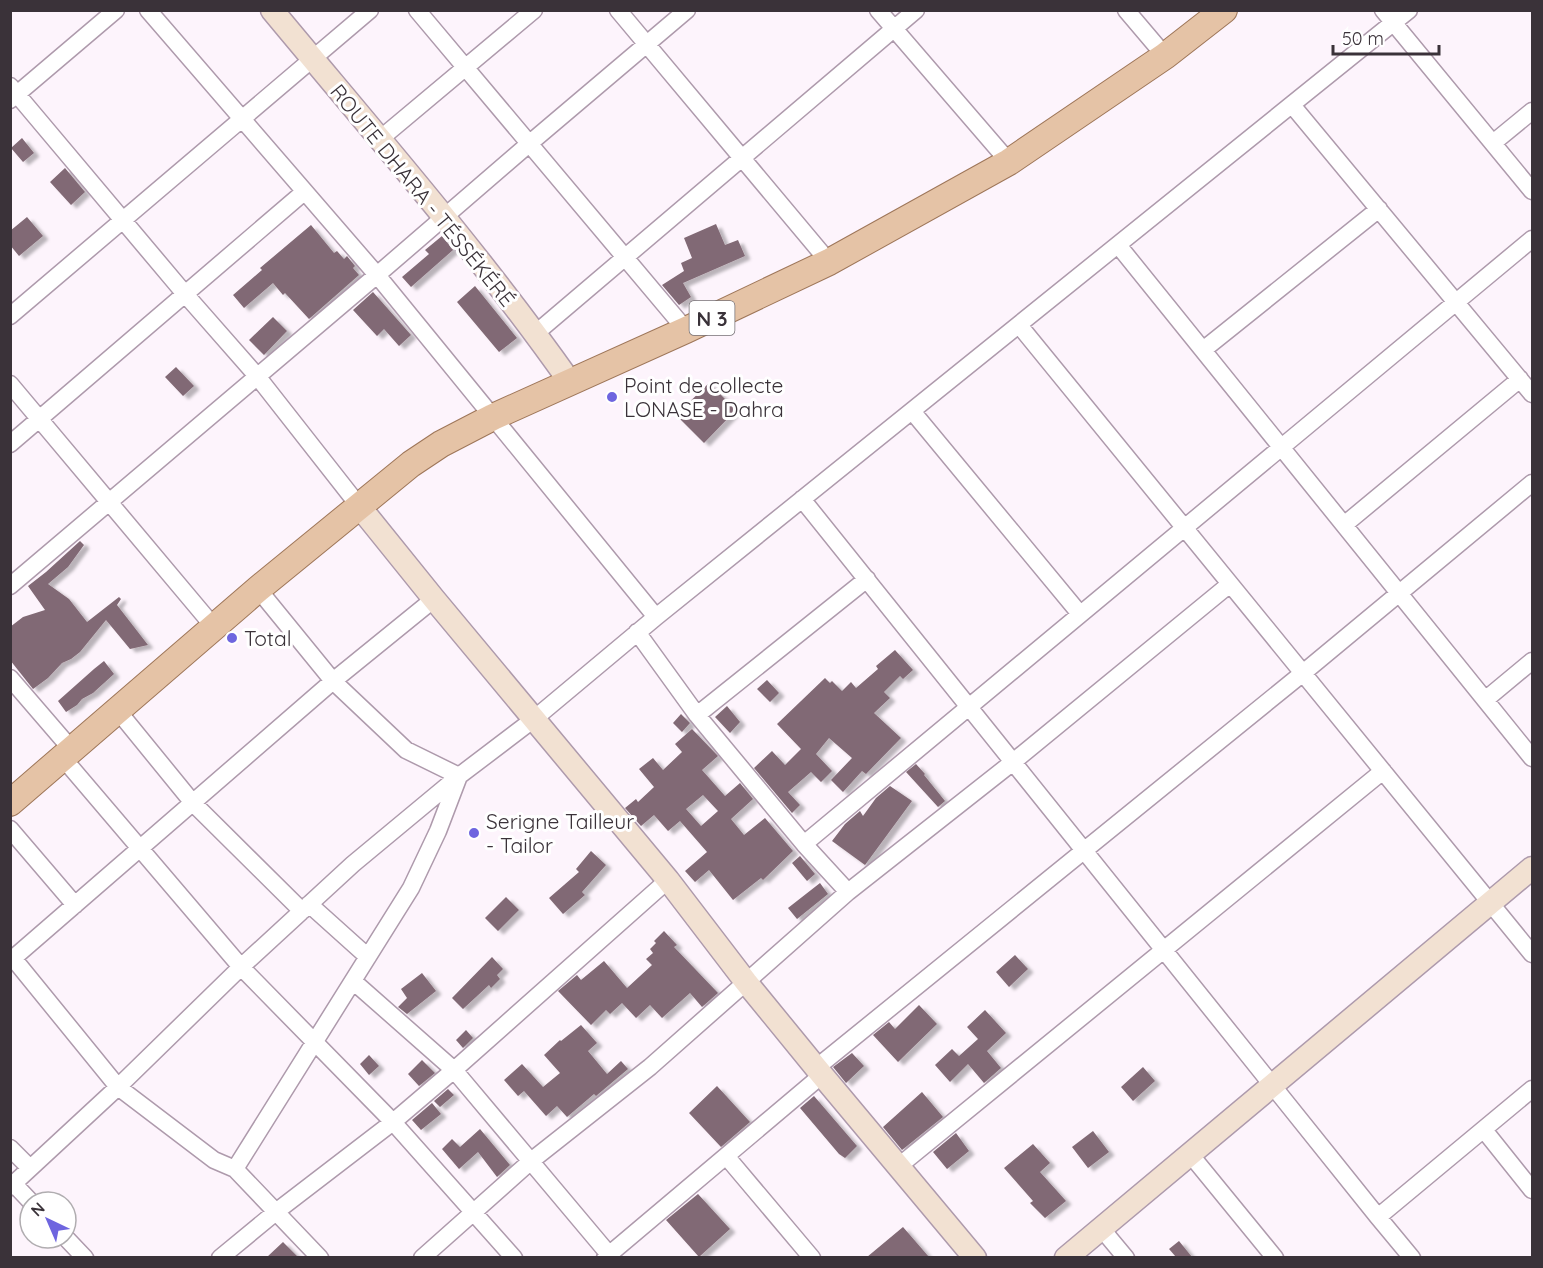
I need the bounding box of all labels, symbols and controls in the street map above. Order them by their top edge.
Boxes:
scale bar [1333,18,1440,56]
text: 50 m [1342,27,1384,50]
street label: ROUTE DHARA - TÉSSÉKÉRÉ [325,79,521,311]
road number: N 3 [690,301,734,335]
place label: Point de collecte LONASE - Dahra [624,372,784,422]
marker: Point de collecte LONASE - Dahra [605,390,619,404]
place label: Total [244,625,292,651]
marker: Total [225,631,239,645]
place label: Serigne Tailleur - Tailor [486,808,634,858]
marker: Serigne Tailleur - Tailor [467,826,481,840]
north arrow [18,1190,78,1250]
text: N [26,1198,49,1220]

